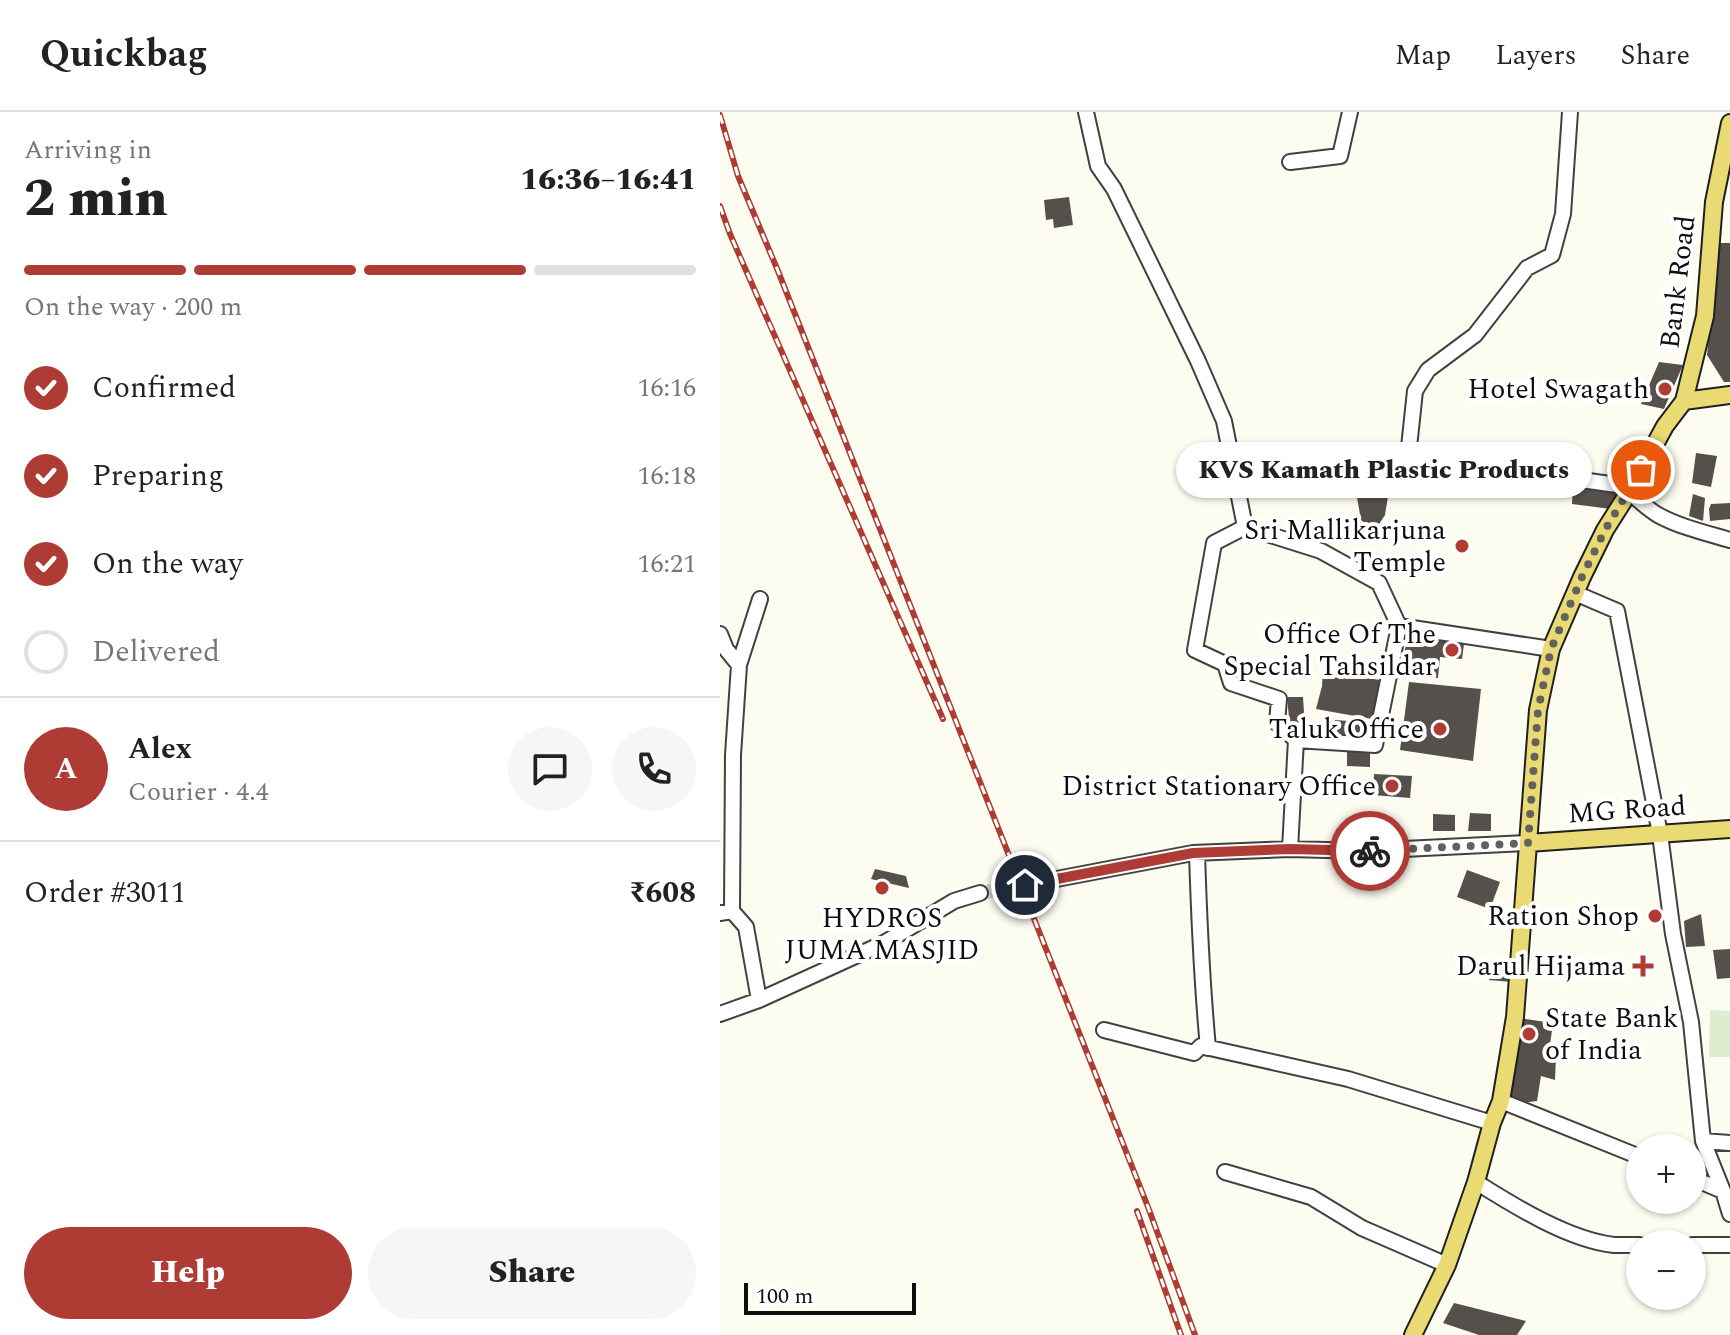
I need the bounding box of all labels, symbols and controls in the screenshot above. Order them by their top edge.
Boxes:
text: Quickbag [40,26,208,84]
text: Map [1395,34,1451,77]
text: Layers [1495,34,1577,77]
text: Share [1621,34,1690,77]
text: Arriving in [24,130,152,170]
text: 16:36–16:41 [520,157,696,203]
text: 2 min [24,160,168,239]
street label: Bank Road [1648,213,1708,351]
text: On the way · 200 m [24,287,242,327]
text: Confirmed [92,365,236,411]
icon: check [24,366,68,410]
text: 16:16 [637,368,696,408]
place label: Hotel Swagath [1468,368,1649,411]
marker: Hotel Swagath [1656,380,1674,398]
pin [1607,436,1675,504]
callout: KVS Kamath Plastic Products [1177,442,1593,498]
icon: bag [1619,448,1663,492]
text: KVS Kamath Plastic Products [1199,450,1569,490]
text: Preparing [92,453,224,499]
icon: check [24,454,68,498]
text: 16:18 [637,456,696,496]
place label: Sri Mallikarjuna Temple [1244,509,1446,584]
marker: Sri Mallikarjuna Temple [1453,537,1471,555]
text: On the way [92,541,243,587]
icon: check [24,542,68,586]
text: 16:21 [637,544,696,584]
place label: Office Of The Special Tahsildar [1223,613,1436,688]
text: Delivered [92,629,220,675]
marker: Office Of The Special Tahsildar [1443,641,1461,659]
place label: Taluk Office [1268,708,1424,751]
marker: Taluk Office [1431,720,1449,738]
text: Alex [128,726,192,772]
button: chat [508,727,592,811]
button: phone [612,727,696,811]
text: A [54,746,78,792]
place label: District Stationary Office [1062,765,1376,808]
text: Courier · 4.4 [128,772,269,812]
marker: District Stationary Office [1383,777,1401,795]
street label: MG Road [1566,784,1688,836]
courier [1330,811,1410,891]
icon: bike [1348,829,1392,873]
pin [991,851,1059,919]
icon: home [1003,863,1047,907]
text: Order #3011 [24,870,186,916]
text: ₹608 [629,870,696,916]
marker: HYDROS JUMA MASJID [873,879,891,897]
place label: Ration Shop [1487,895,1639,938]
place label: HYDROS JUMA MASJID [785,897,979,972]
marker: Ration Shop [1646,907,1664,925]
place label: Darul Hijama [1456,945,1625,988]
marker: Darul Hijama [1632,955,1654,977]
place label: State Bank of India [1545,997,1678,1072]
marker: State Bank of India [1520,1025,1538,1043]
map controls [1626,1134,1706,1310]
button: + [1626,1134,1706,1214]
button: Help [24,1227,352,1319]
button: Share [368,1227,696,1319]
button: − [1626,1230,1706,1310]
scale bar [744,1279,916,1315]
text: 100 m [756,1280,813,1313]

